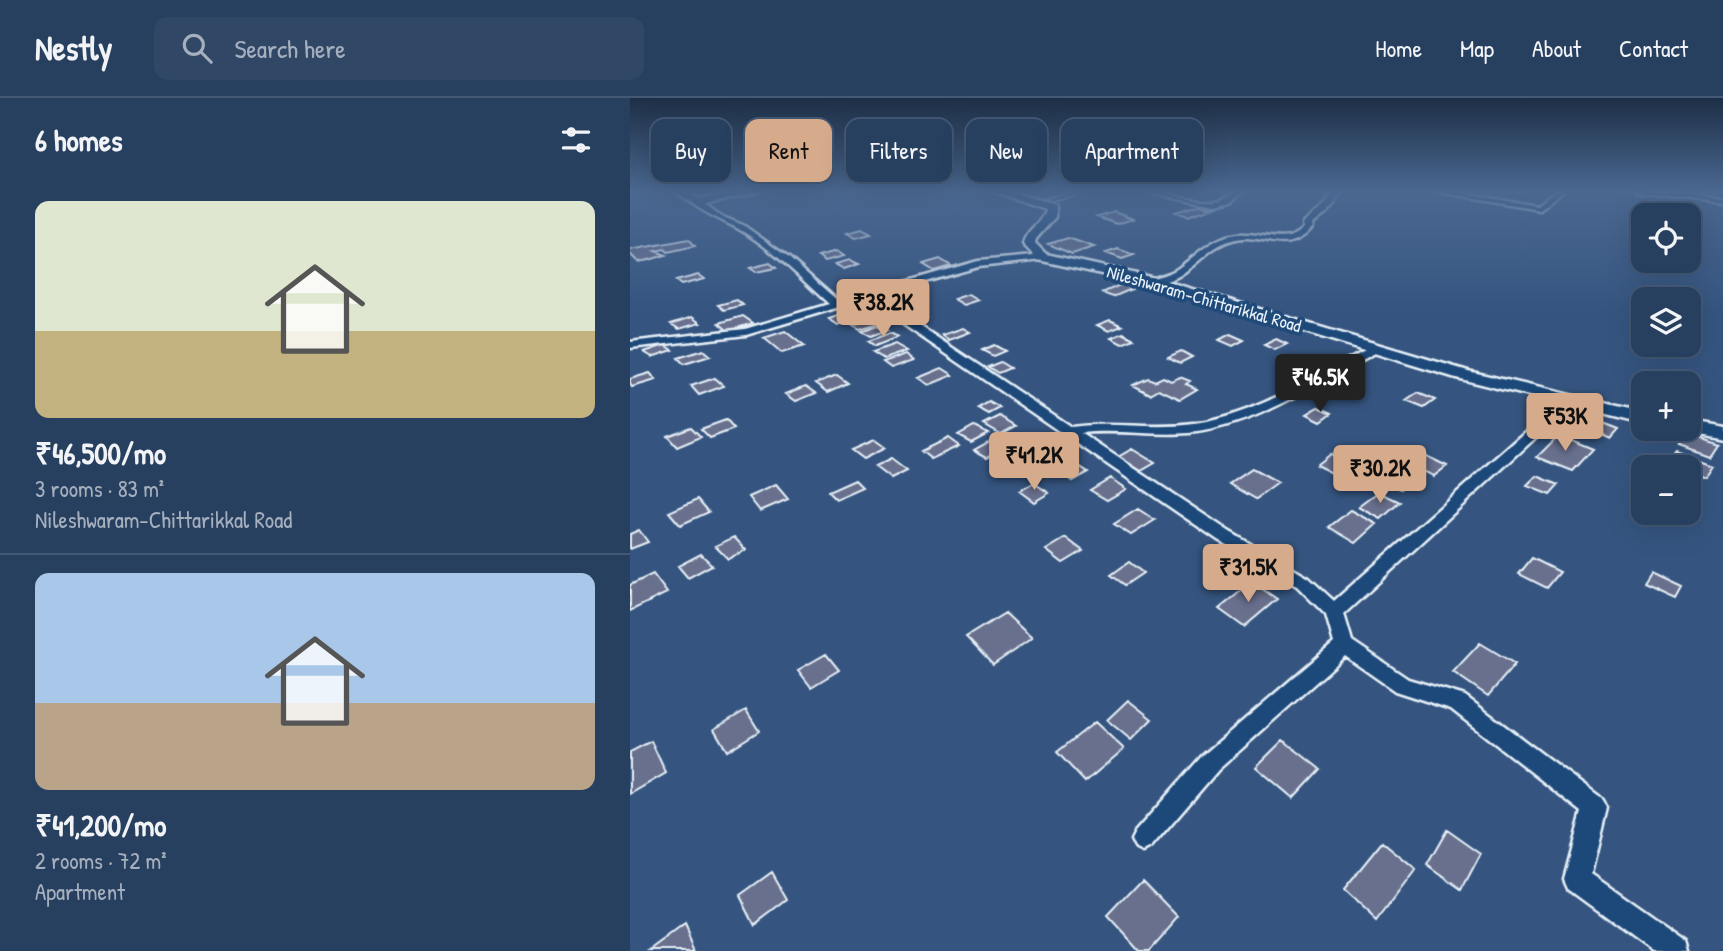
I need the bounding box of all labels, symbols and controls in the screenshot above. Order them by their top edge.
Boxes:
search box [154,17,644,80]
text: Nestly [35,26,112,70]
icon: search [178,29,216,67]
text: Search here [234,31,346,66]
text: Home [1375,32,1422,64]
text: Map [1460,32,1494,64]
text: About [1532,32,1581,64]
text: Contact [1619,32,1688,64]
chip: Buy [651,119,731,182]
chip: Rent [745,119,832,182]
chip: Filters [846,119,952,182]
chip: New [966,119,1047,182]
chip: Apartment [1061,119,1203,182]
text: 6 homes [35,120,122,160]
icon: filters [557,121,595,159]
map controls [1631,203,1701,525]
button: locate [1631,203,1701,273]
icon: home [252,246,378,372]
street label: Nileshwaram-Chittarikkal Road [1104,259,1304,338]
pin: ₹38.2K [826,280,940,339]
text: ₹38.2K [852,286,914,317]
button: layers [1631,287,1701,357]
pin: ₹46.5K [1263,354,1377,414]
text: ₹46.5K [1291,361,1349,392]
button: + [1631,371,1701,441]
pin: ₹53K [1524,394,1606,453]
text: ₹53K [1542,400,1588,431]
pin: ₹41.2K [977,432,1091,492]
text: ₹46,500/mo [35,433,166,473]
text: ₹41.2K [1005,439,1063,470]
pin: ₹30.2K [1323,446,1437,505]
text: ₹30.2K [1349,452,1411,483]
button: − [1631,455,1701,525]
text: 3 rooms · 83 m² [35,473,164,504]
text: Nileshwaram-Chittarikkal Road [35,504,292,535]
pin: ₹31.5K [1191,545,1305,604]
text: ₹31.5K [1219,551,1277,582]
icon: home [252,618,378,744]
text: ₹41,200/mo [35,805,166,845]
text: 2 rooms · 72 m² [35,845,167,876]
text: Apartment [35,876,125,907]

